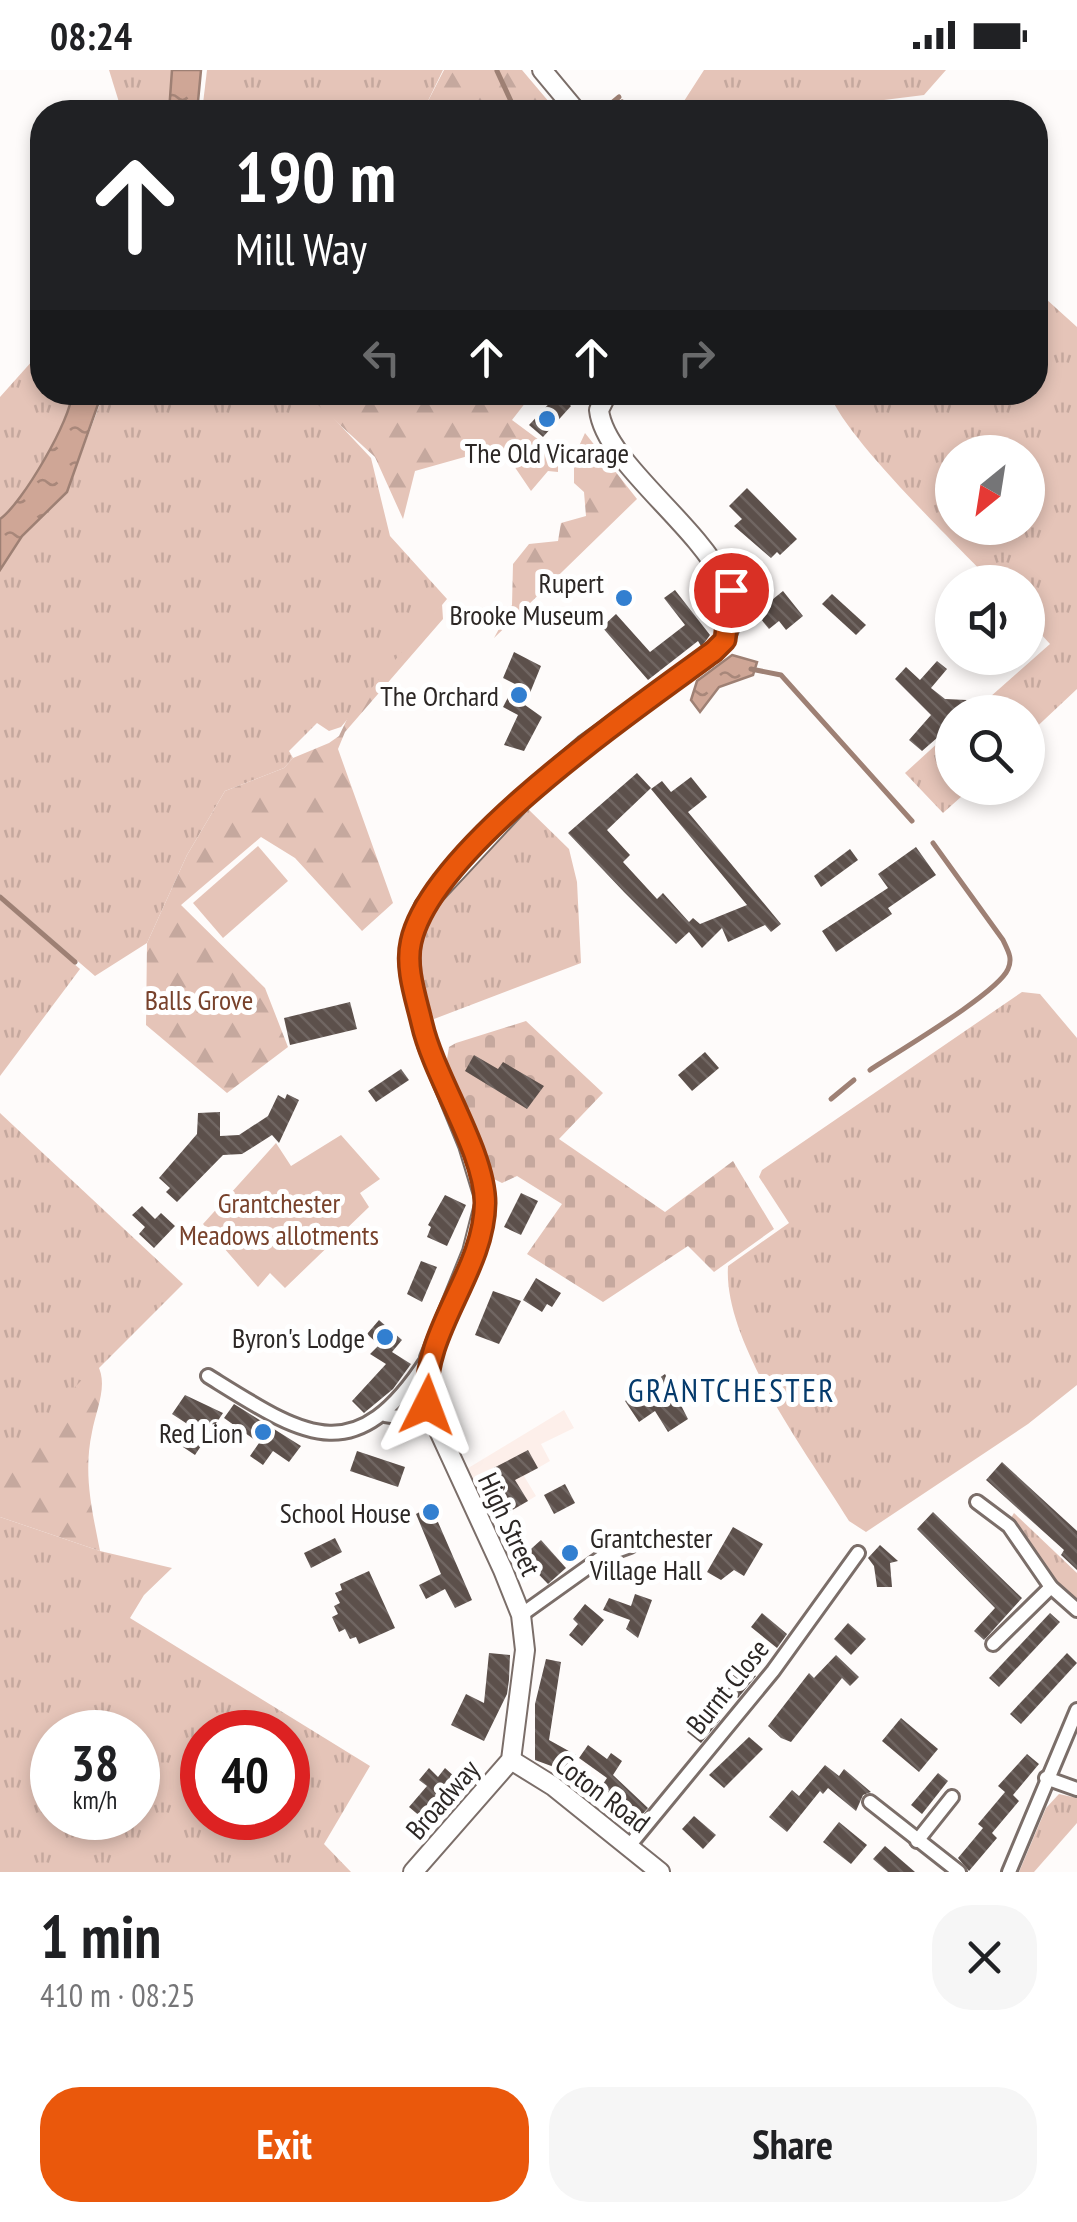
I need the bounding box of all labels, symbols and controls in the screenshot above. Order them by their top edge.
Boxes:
text: 08:24 [50,11,132,60]
text: 190 m [235,131,396,221]
icon: ahead [70,140,200,270]
text: Mill Way [235,219,367,277]
icon: left [354,330,409,385]
icon: ahead [459,330,514,385]
icon: ahead [564,330,619,385]
icon: right [669,330,724,385]
marker: The Old Vicarage [536,408,558,430]
place label: The Old Vicarage [465,434,629,471]
north arrow [935,435,1045,545]
map controls [935,435,1045,805]
pin [689,548,774,633]
icon: arrive [704,563,759,618]
place label: Rupert Brooke Museum [449,564,604,633]
button: sound [935,565,1045,675]
marker: Rupert Brooke Museum [613,587,635,609]
place label: The Orchard [380,677,499,714]
marker: The Orchard [508,684,530,706]
button: search [935,695,1045,805]
park label: Balls Grove [145,981,253,1018]
park label: Grantchester Meadows allotments [179,1184,379,1253]
place label: Byron's Lodge [232,1319,365,1356]
marker: Byron's Lodge [374,1326,396,1348]
position arrow [375,1353,479,1457]
district label: GRANTCHESTER [628,1369,836,1411]
place label: Red Lion [159,1414,243,1451]
marker: Red Lion [252,1421,274,1443]
street label: High Street [470,1467,550,1582]
place label: School House [280,1494,411,1531]
marker: School House [420,1501,442,1523]
place label: Grantchester Village Hall [589,1519,713,1588]
marker: Grantchester Village Hall [559,1542,581,1564]
street label: Burnt Close [678,1631,776,1741]
speed limit sign: 40 [180,1710,310,1840]
text: 38 [71,1730,119,1795]
street label: Coton Road [548,1745,658,1841]
street label: Broadway [397,1751,487,1847]
text: km/h [73,1784,117,1816]
text: 1 min [40,1897,161,1975]
button: close [932,1905,1037,2010]
text: 410 m · 08:25 [40,1974,195,2016]
button: Exit [40,2087,529,2202]
button: Share [549,2087,1037,2202]

